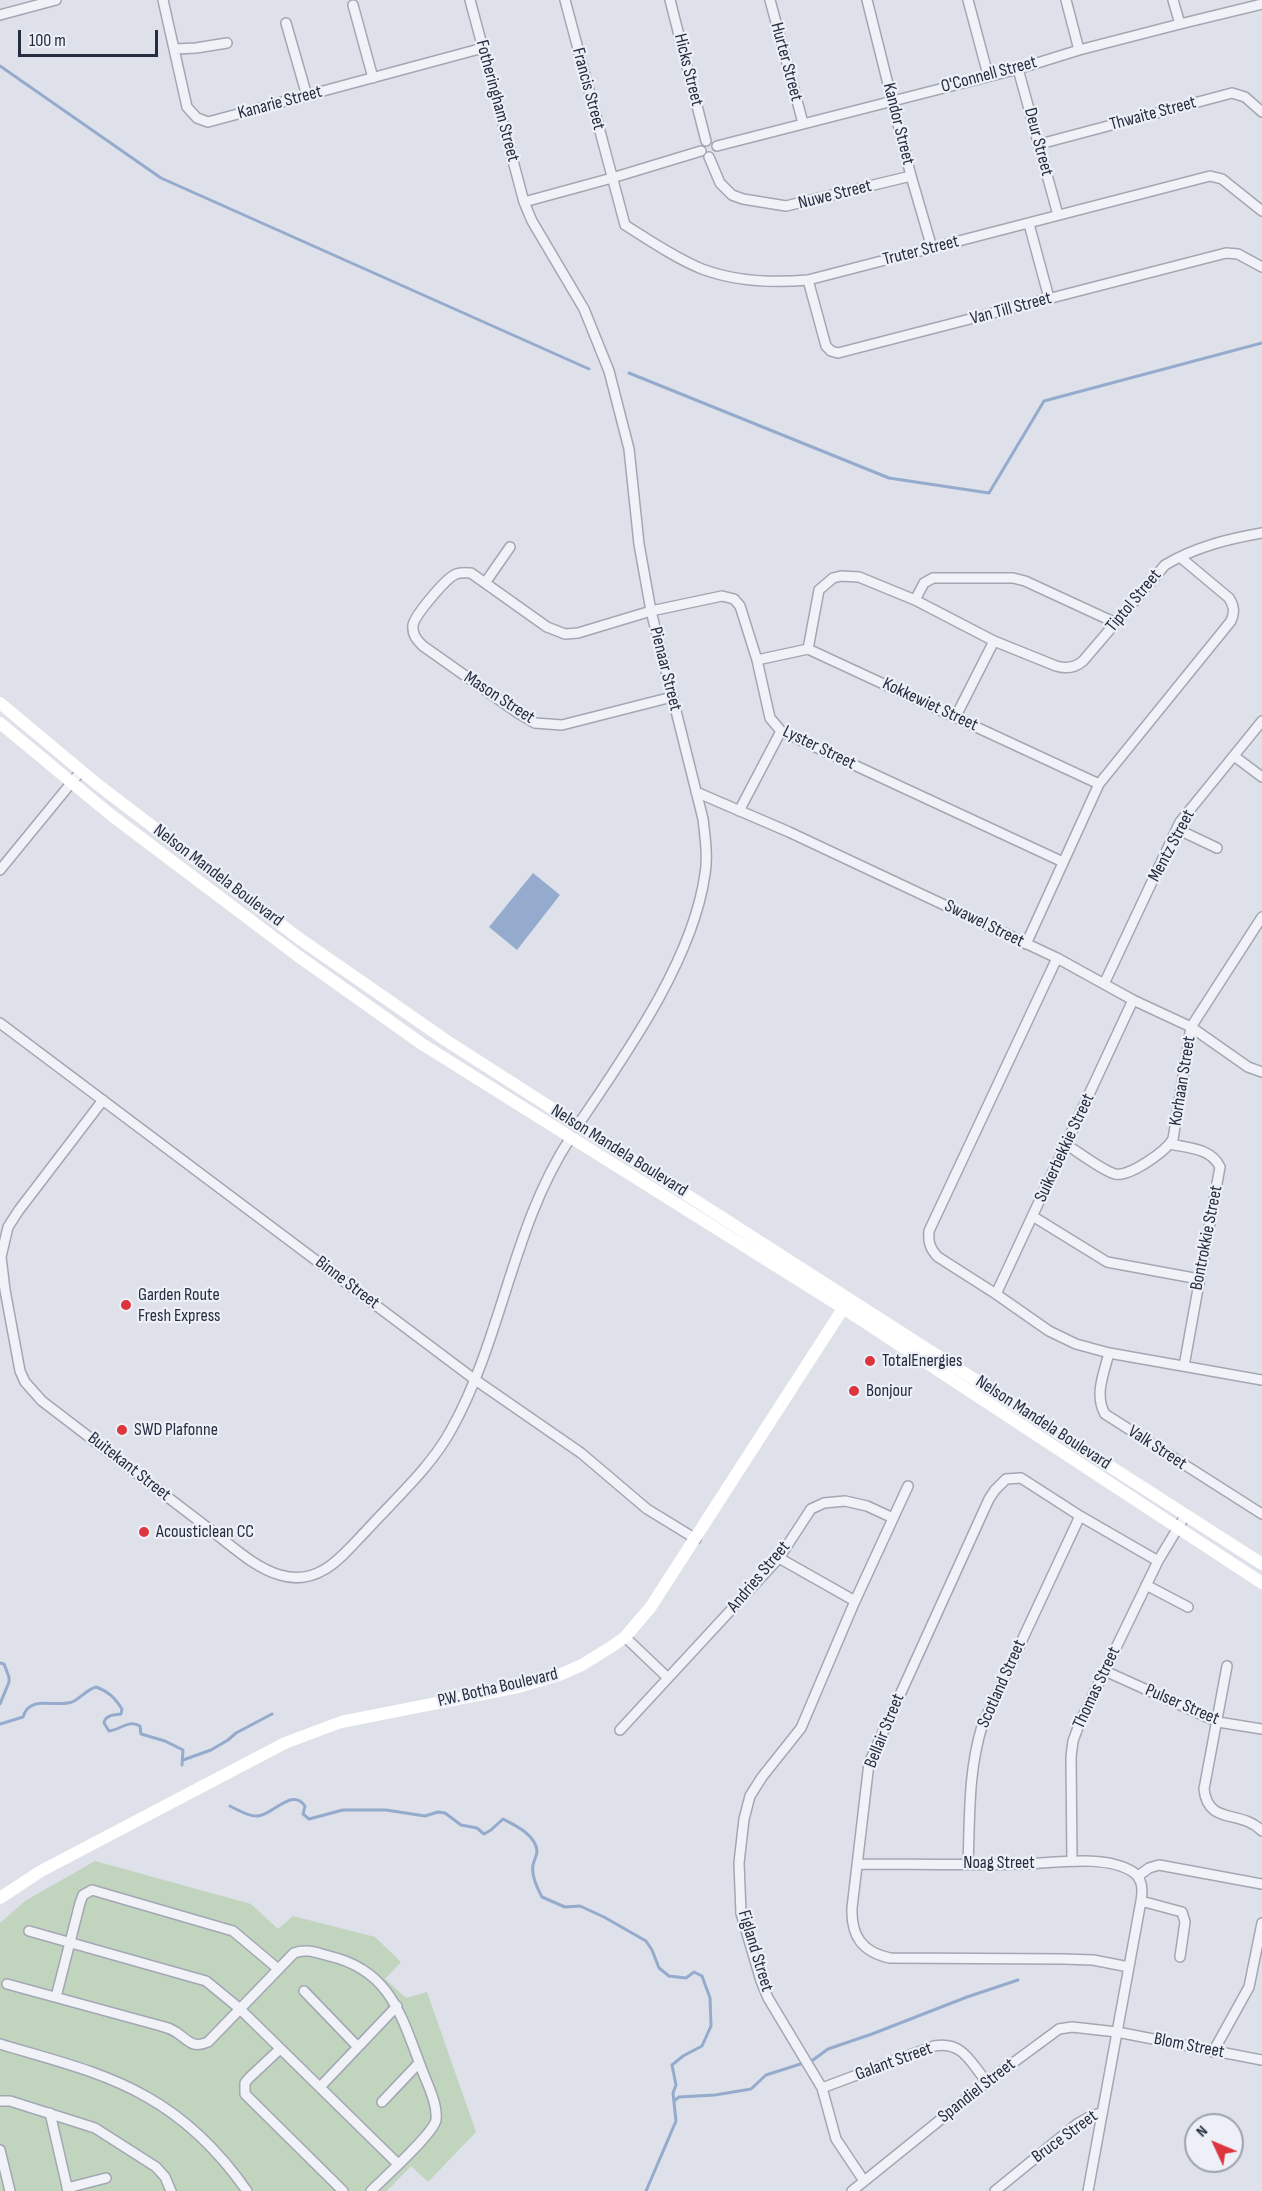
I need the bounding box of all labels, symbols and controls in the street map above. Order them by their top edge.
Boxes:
scale bar [21,18,160,56]
street label: Hurter Street [765,20,807,104]
text: 100 m [29,30,66,51]
street label: Hicks Street [669,32,707,108]
street label: Fotheringham Street [470,38,524,164]
street label: Francis Street [567,46,609,132]
street label: O'Connell Street [939,52,1039,98]
street label: Kanarie Street [236,81,324,125]
street label: Kandor Street [877,81,919,167]
street label: Thwaite Street [1108,92,1198,136]
street label: Deur Street [1019,106,1057,178]
street label: Nuwe Street [796,175,874,215]
street label: Truter Street [881,231,961,271]
street label: Van Till Street [968,288,1054,330]
street label: Tiptol Street [1102,565,1166,637]
street label: Pienaar Street [644,625,686,713]
street label: Mason Street [460,667,538,729]
street label: Kokkewiet Street [879,673,981,737]
street label: Lyster Street [779,721,859,775]
street label: Mentz Street [1144,806,1200,886]
street label: Nelson Mandela Boulevard [149,820,287,932]
street label: Swawel Street [941,895,1027,953]
street label: Korhaan Street [1165,1035,1201,1127]
street label: Suikerbekkie Street [1030,1090,1100,1206]
street label: Nelson Mandela Boulevard [547,1100,691,1202]
street label: Bontrokkie Street [1186,1184,1228,1292]
street label: Binne Street [311,1252,383,1314]
place label: Garden Route Fresh Express [138,1284,220,1326]
marker: Garden Route Fresh Express [119,1298,133,1312]
place label: TotalEnergies [882,1350,963,1372]
marker: TotalEnergies [863,1354,877,1368]
street label: Nelson Mandela Boulevard [971,1371,1115,1475]
place label: Bonjour [866,1380,913,1402]
marker: Bonjour [847,1384,861,1398]
place label: SWD Plafonne [134,1419,218,1441]
street label: Valk Street [1124,1421,1190,1475]
marker: SWD Plafonne [115,1423,129,1437]
street label: Buitekant Street [83,1428,175,1506]
place label: Acousticlean CC [156,1521,254,1543]
marker: Acousticlean CC [137,1525,151,1539]
street label: Andries Street [723,1537,795,1617]
street label: Scotland Street [973,1637,1031,1731]
street label: Thomas Street [1069,1644,1125,1732]
street label: P.W. Botha Boulevard [436,1664,560,1712]
street label: Pulser Street [1142,1680,1222,1730]
street label: Bellair Street [860,1691,910,1771]
street label: Noag Street [963,1852,1035,1874]
street label: Figland Street [732,1908,778,1994]
street label: Blom Street [1152,2029,1226,2063]
street label: Galant Street [853,2038,935,2086]
street label: Spandiel Street [934,2054,1020,2128]
street label: Bruce Street [1028,2106,1102,2168]
north arrow [1184,2113,1244,2173]
text: N [1192,2122,1212,2141]

